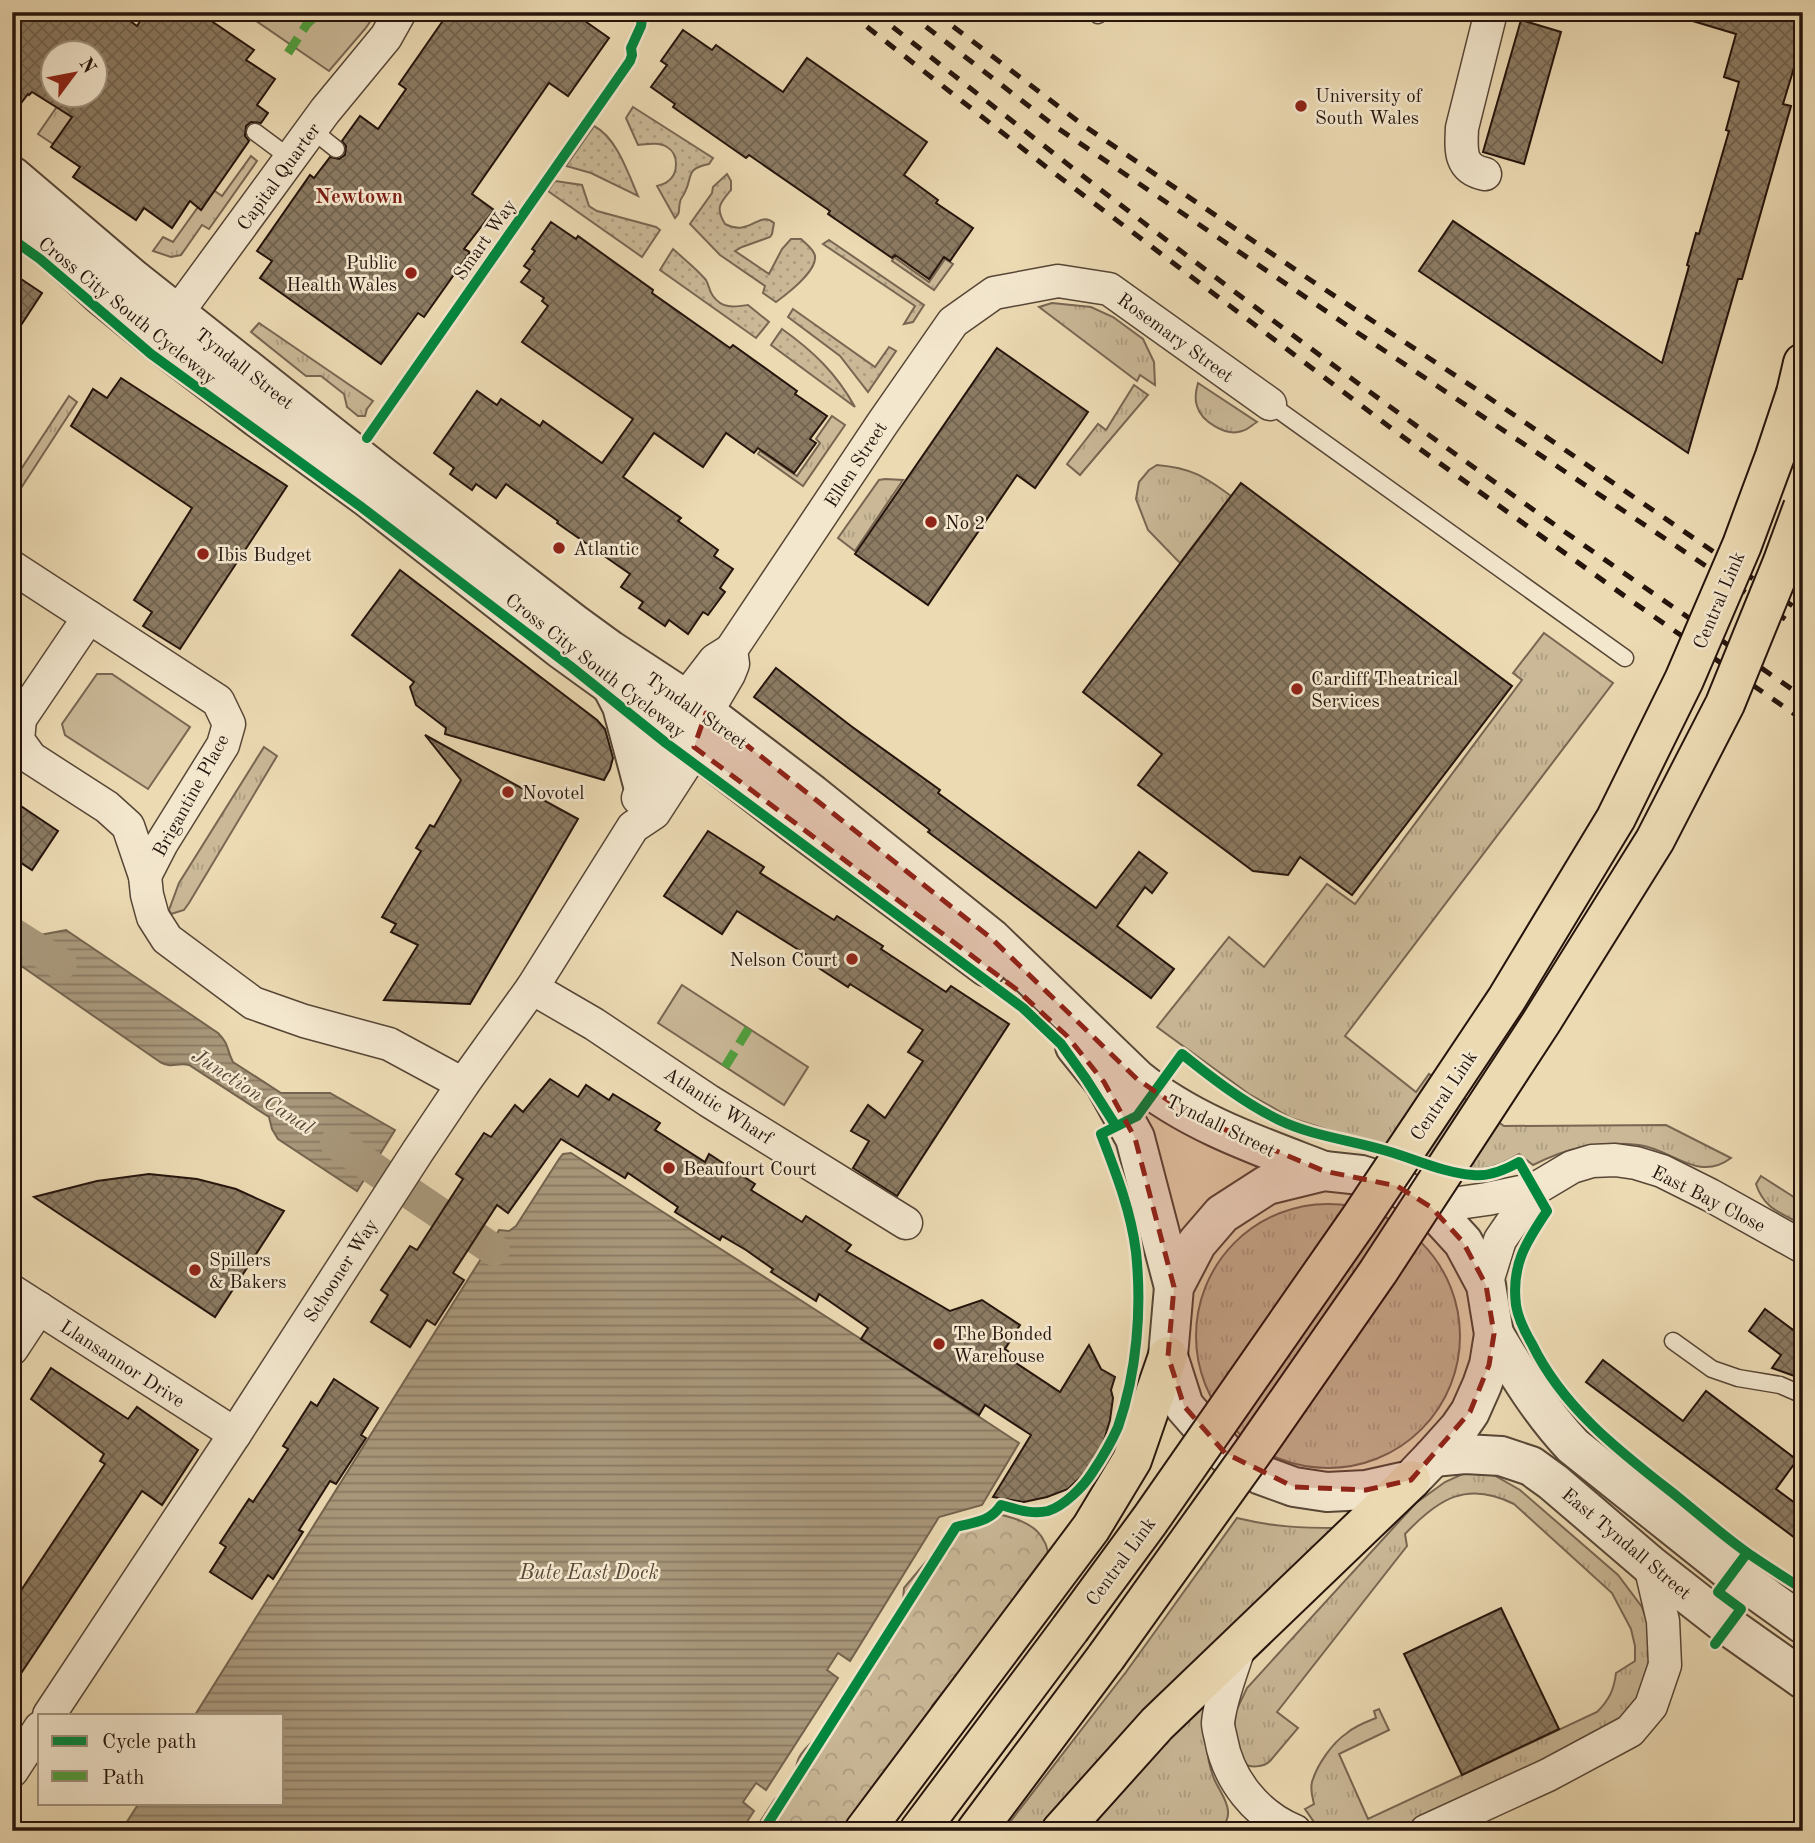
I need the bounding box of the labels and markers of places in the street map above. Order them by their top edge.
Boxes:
place label: University of South Wales [1315,88,1423,129]
marker: University of South Wales [1293,98,1309,114]
place label: Public Health Wales [286,255,397,296]
marker: Public Health Wales [403,265,419,281]
marker: No 2 [923,514,939,530]
place label: No 2 [945,515,985,534]
marker: Atlantic [551,540,567,556]
place label: Atlantic [573,541,639,560]
marker: Ibis Budget [195,546,211,562]
place label: Ibis Budget [217,547,312,566]
place label: Cardiff Theatrical Services [1311,671,1458,712]
marker: Cardiff Theatrical Services [1289,681,1305,697]
marker: Novotel [500,784,516,800]
place label: Novotel [522,785,584,804]
marker: Nelson Court [844,951,860,967]
place label: Nelson Court [730,952,838,971]
marker: Beaufourt Court [661,1160,677,1176]
place label: Beaufourt Court [683,1161,817,1180]
place label: Spillers & Bakers [209,1252,286,1293]
marker: Spillers & Bakers [187,1262,203,1278]
place label: The Bonded Warehouse [953,1326,1052,1367]
marker: The Bonded Warehouse [931,1336,947,1352]

